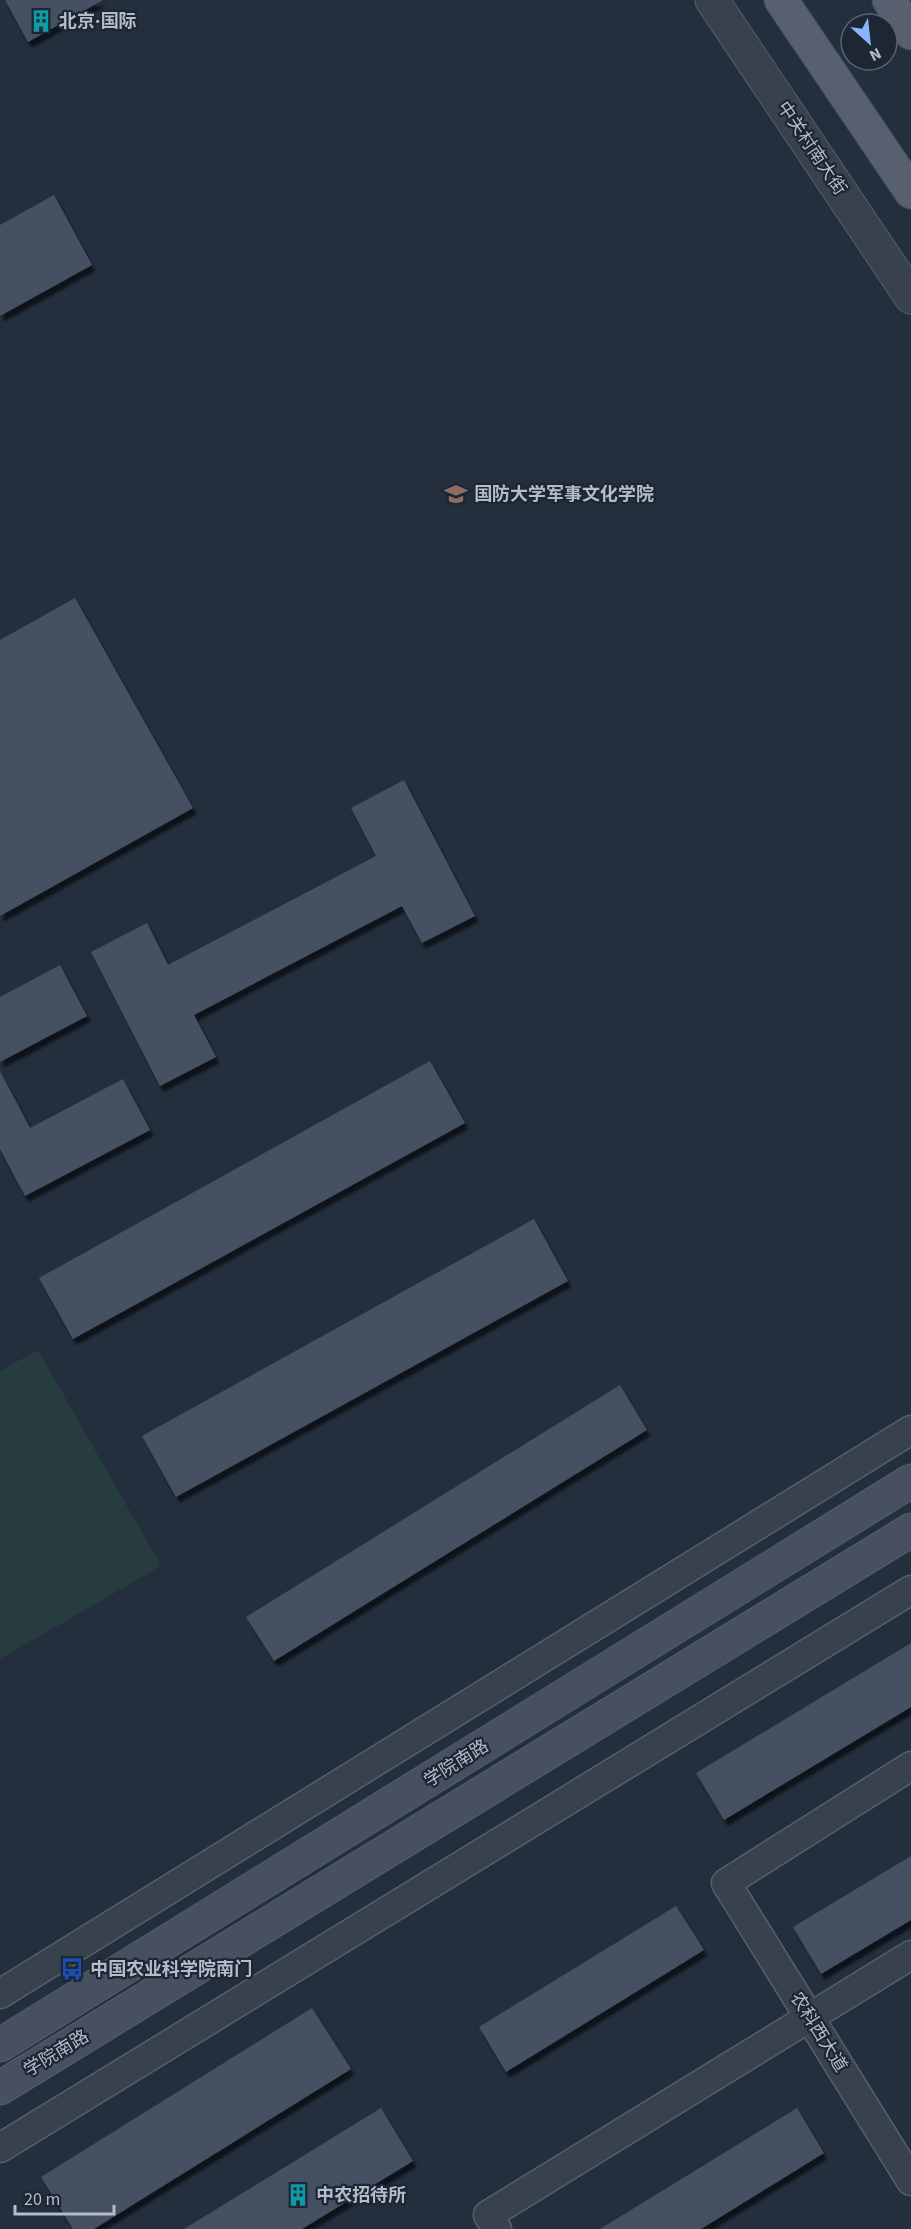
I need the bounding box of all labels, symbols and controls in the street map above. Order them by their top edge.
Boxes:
building icon: 北京·国际 [28,8,54,34]
place label: 北京·国际 [59,9,136,34]
north arrow [839,12,899,72]
text: N [866,42,885,67]
street label: 中关村南大街 [771,97,852,200]
school or university icon: 国防大学军事文化学院 [443,481,469,507]
place label: 国防大学军事文化学院 [474,482,654,507]
street label: 学院南路 [419,1734,493,1793]
bus stop icon: 中国农业科学院南门 [59,1956,85,1982]
place label: 中国农业科学院南门 [90,1957,252,1982]
street label: 农科西大道 [784,1987,853,2077]
street label: 学院南路 [19,2024,94,2083]
scale bar [15,2178,114,2216]
building icon: 中农招待所 [285,2182,311,2208]
place label: 中农招待所 [316,2183,406,2208]
text: 20 m [24,2187,60,2212]

